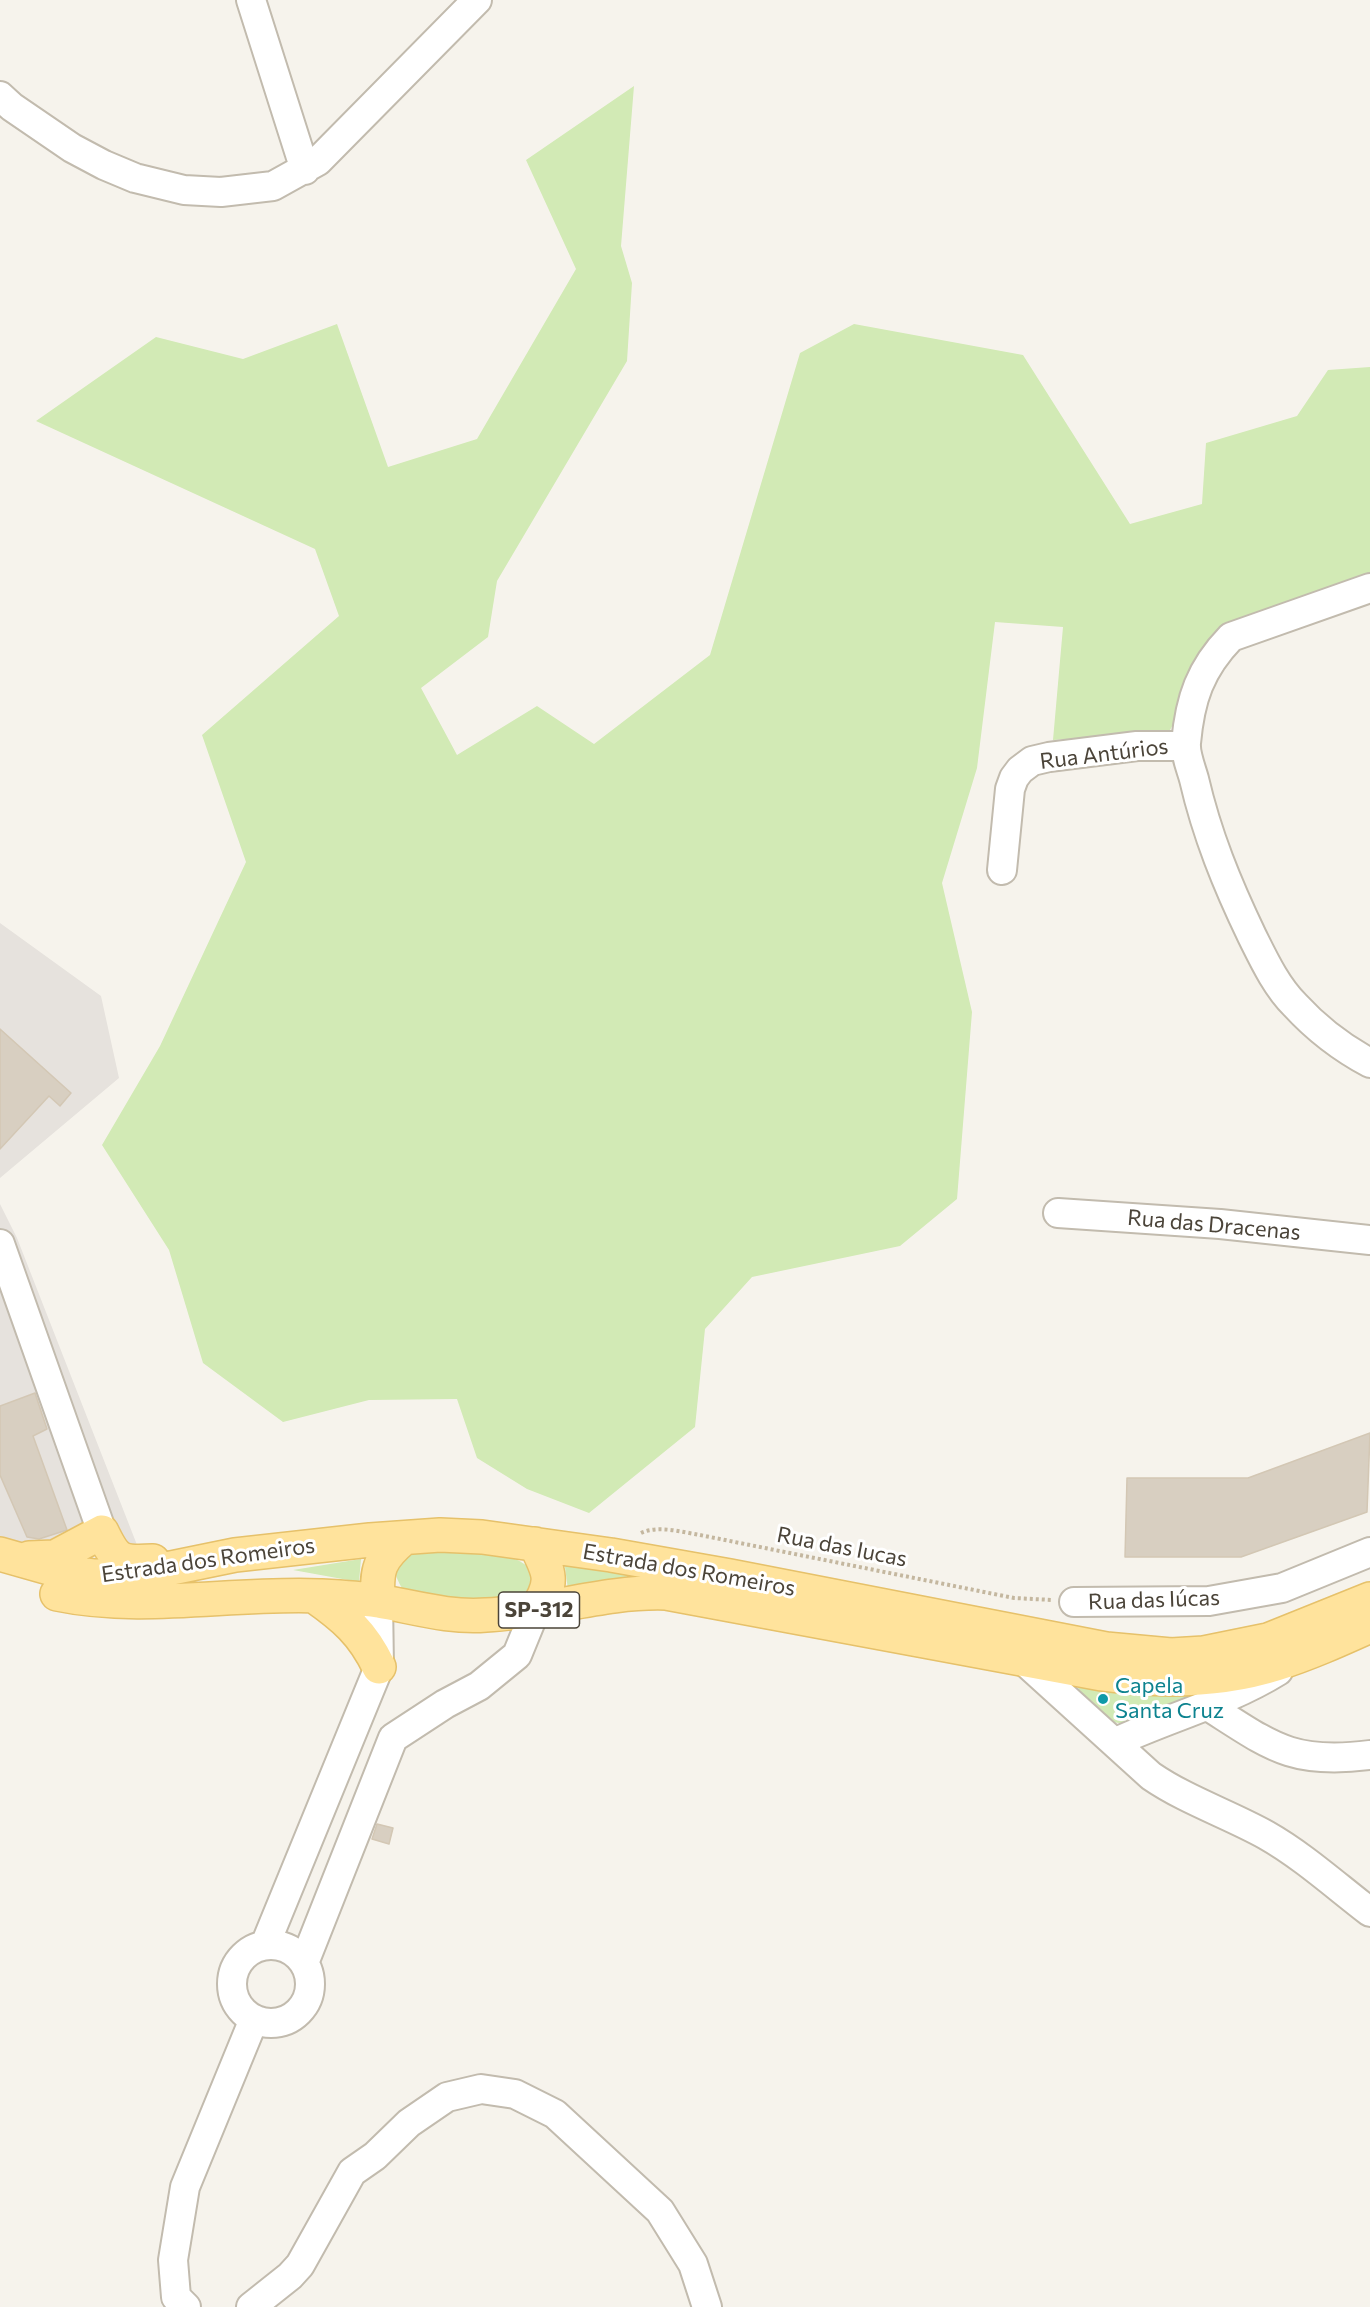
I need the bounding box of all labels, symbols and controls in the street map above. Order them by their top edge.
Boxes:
street label: Rua Antúrios [1038,733,1170,775]
street label: Rua das Dracenas [1126,1204,1302,1246]
street label: Rua das Iucas [775,1521,909,1573]
street label: Estrada dos Romeiros [100,1532,316,1588]
street label: Estrada dos Romeiros [581,1538,797,1602]
street label: Rua das Iúcas [1088,1585,1220,1615]
road number: SP-312 [498,1592,580,1628]
place label: Capela Santa Cruz [1115,1673,1224,1724]
marker: Capela Santa Cruz [1096,1692,1110,1706]

